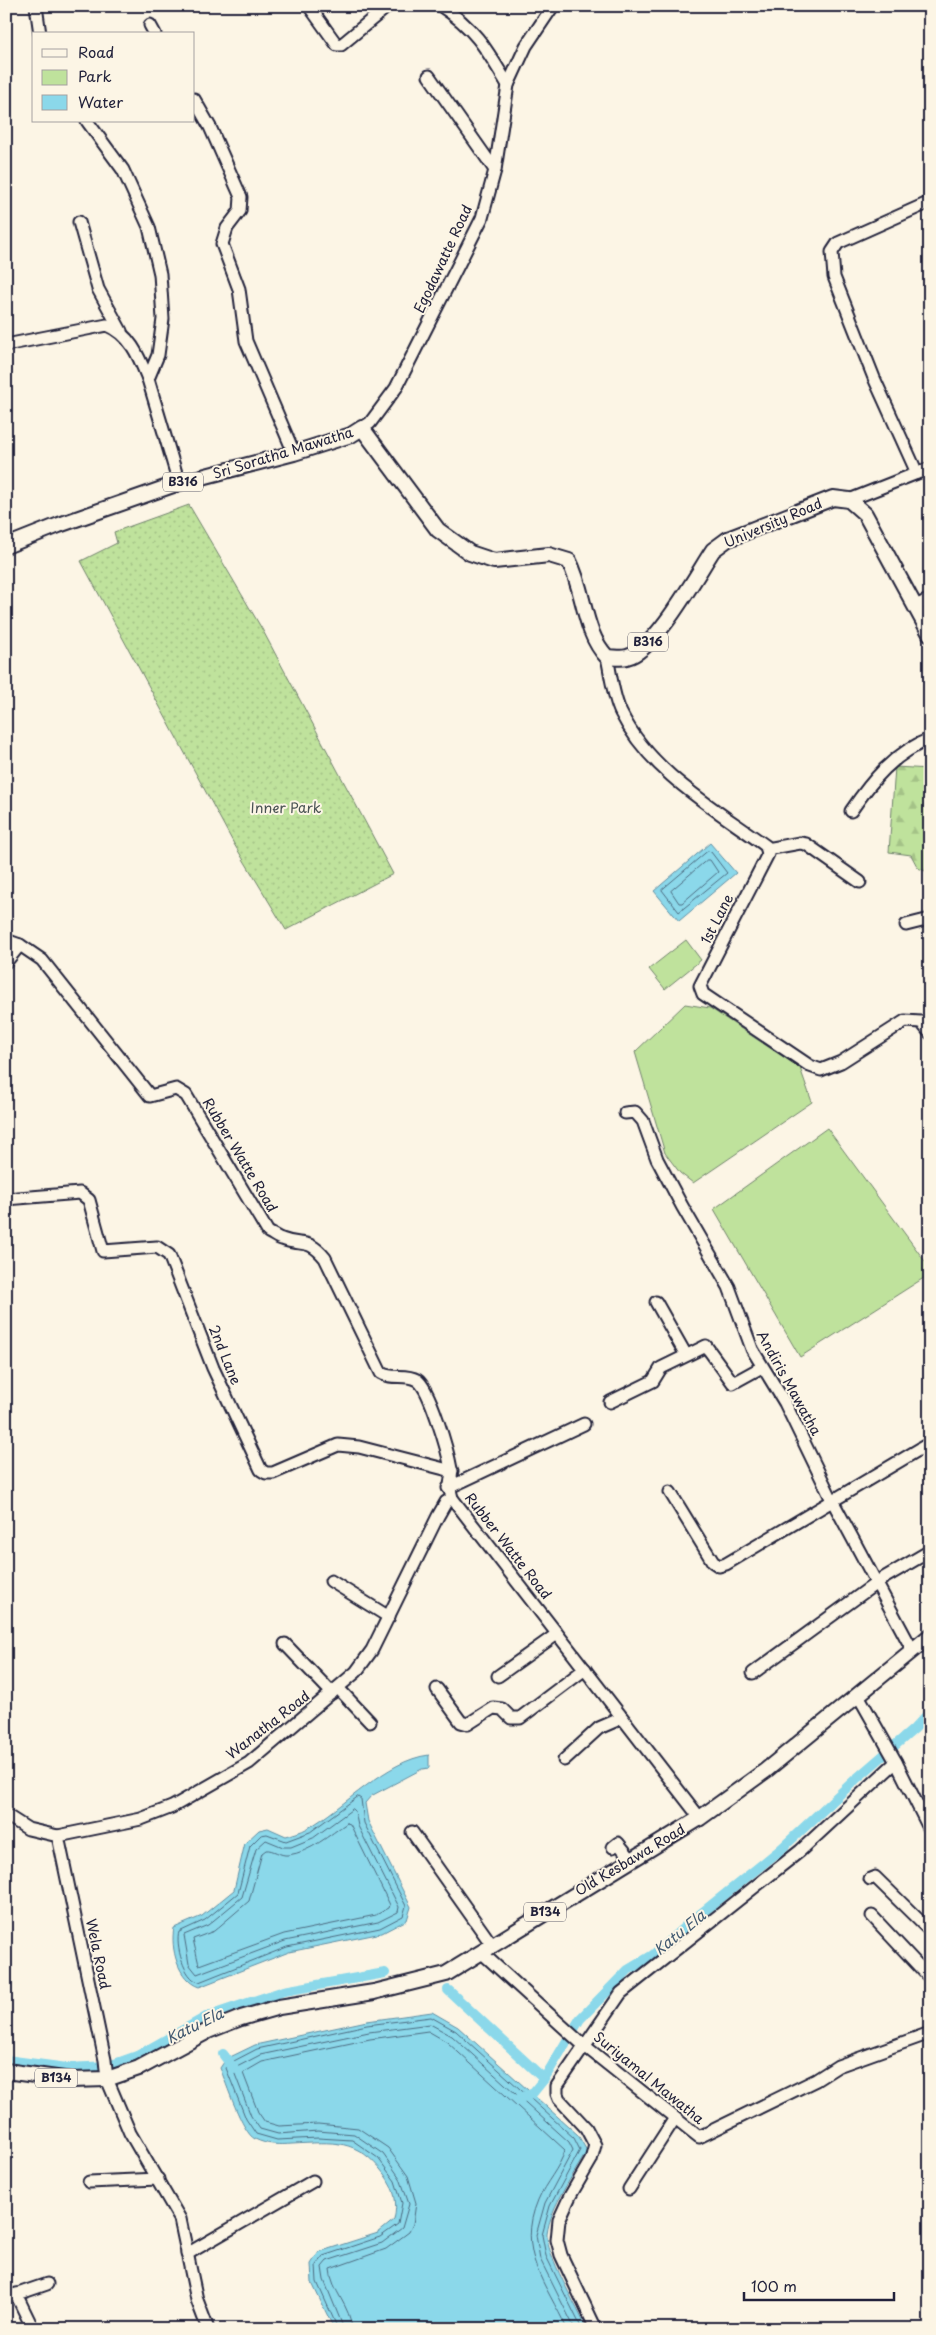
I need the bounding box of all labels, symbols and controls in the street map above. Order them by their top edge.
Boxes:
legend [32,32,195,122]
text: Road [78,40,114,63]
text: Park [78,64,112,87]
text: Water [78,90,123,113]
street label: Egodawatte Road [408,201,477,316]
street label: Sri Soratha Mawatha [210,421,356,484]
road number: B316 [163,472,203,492]
street label: University Road [720,492,825,553]
road number: B316 [628,632,668,652]
park label: Inner Park [251,797,322,818]
street label: 1st Lane [695,890,738,948]
street label: Rubber Watte Road [198,1093,283,1216]
street label: 2nd Lane [204,1322,247,1388]
street label: Andiris Mawatha [752,1326,827,1439]
street label: Rubber Watte Road [460,1488,557,1604]
street label: Wanatha Road [221,1685,314,1764]
street label: Old Kesbawa Road [571,1818,689,1901]
road number: B134 [524,1902,566,1921]
water label: Katu Ela [648,1903,710,1960]
street label: Wela Road [81,1917,116,1991]
water label: Katu Ela [162,2001,227,2048]
street label: Suriyamal Mawatha [589,2026,710,2130]
road number: B134 [35,2068,77,2088]
scale bar [744,2270,894,2302]
text: 100 m [751,2274,797,2297]

